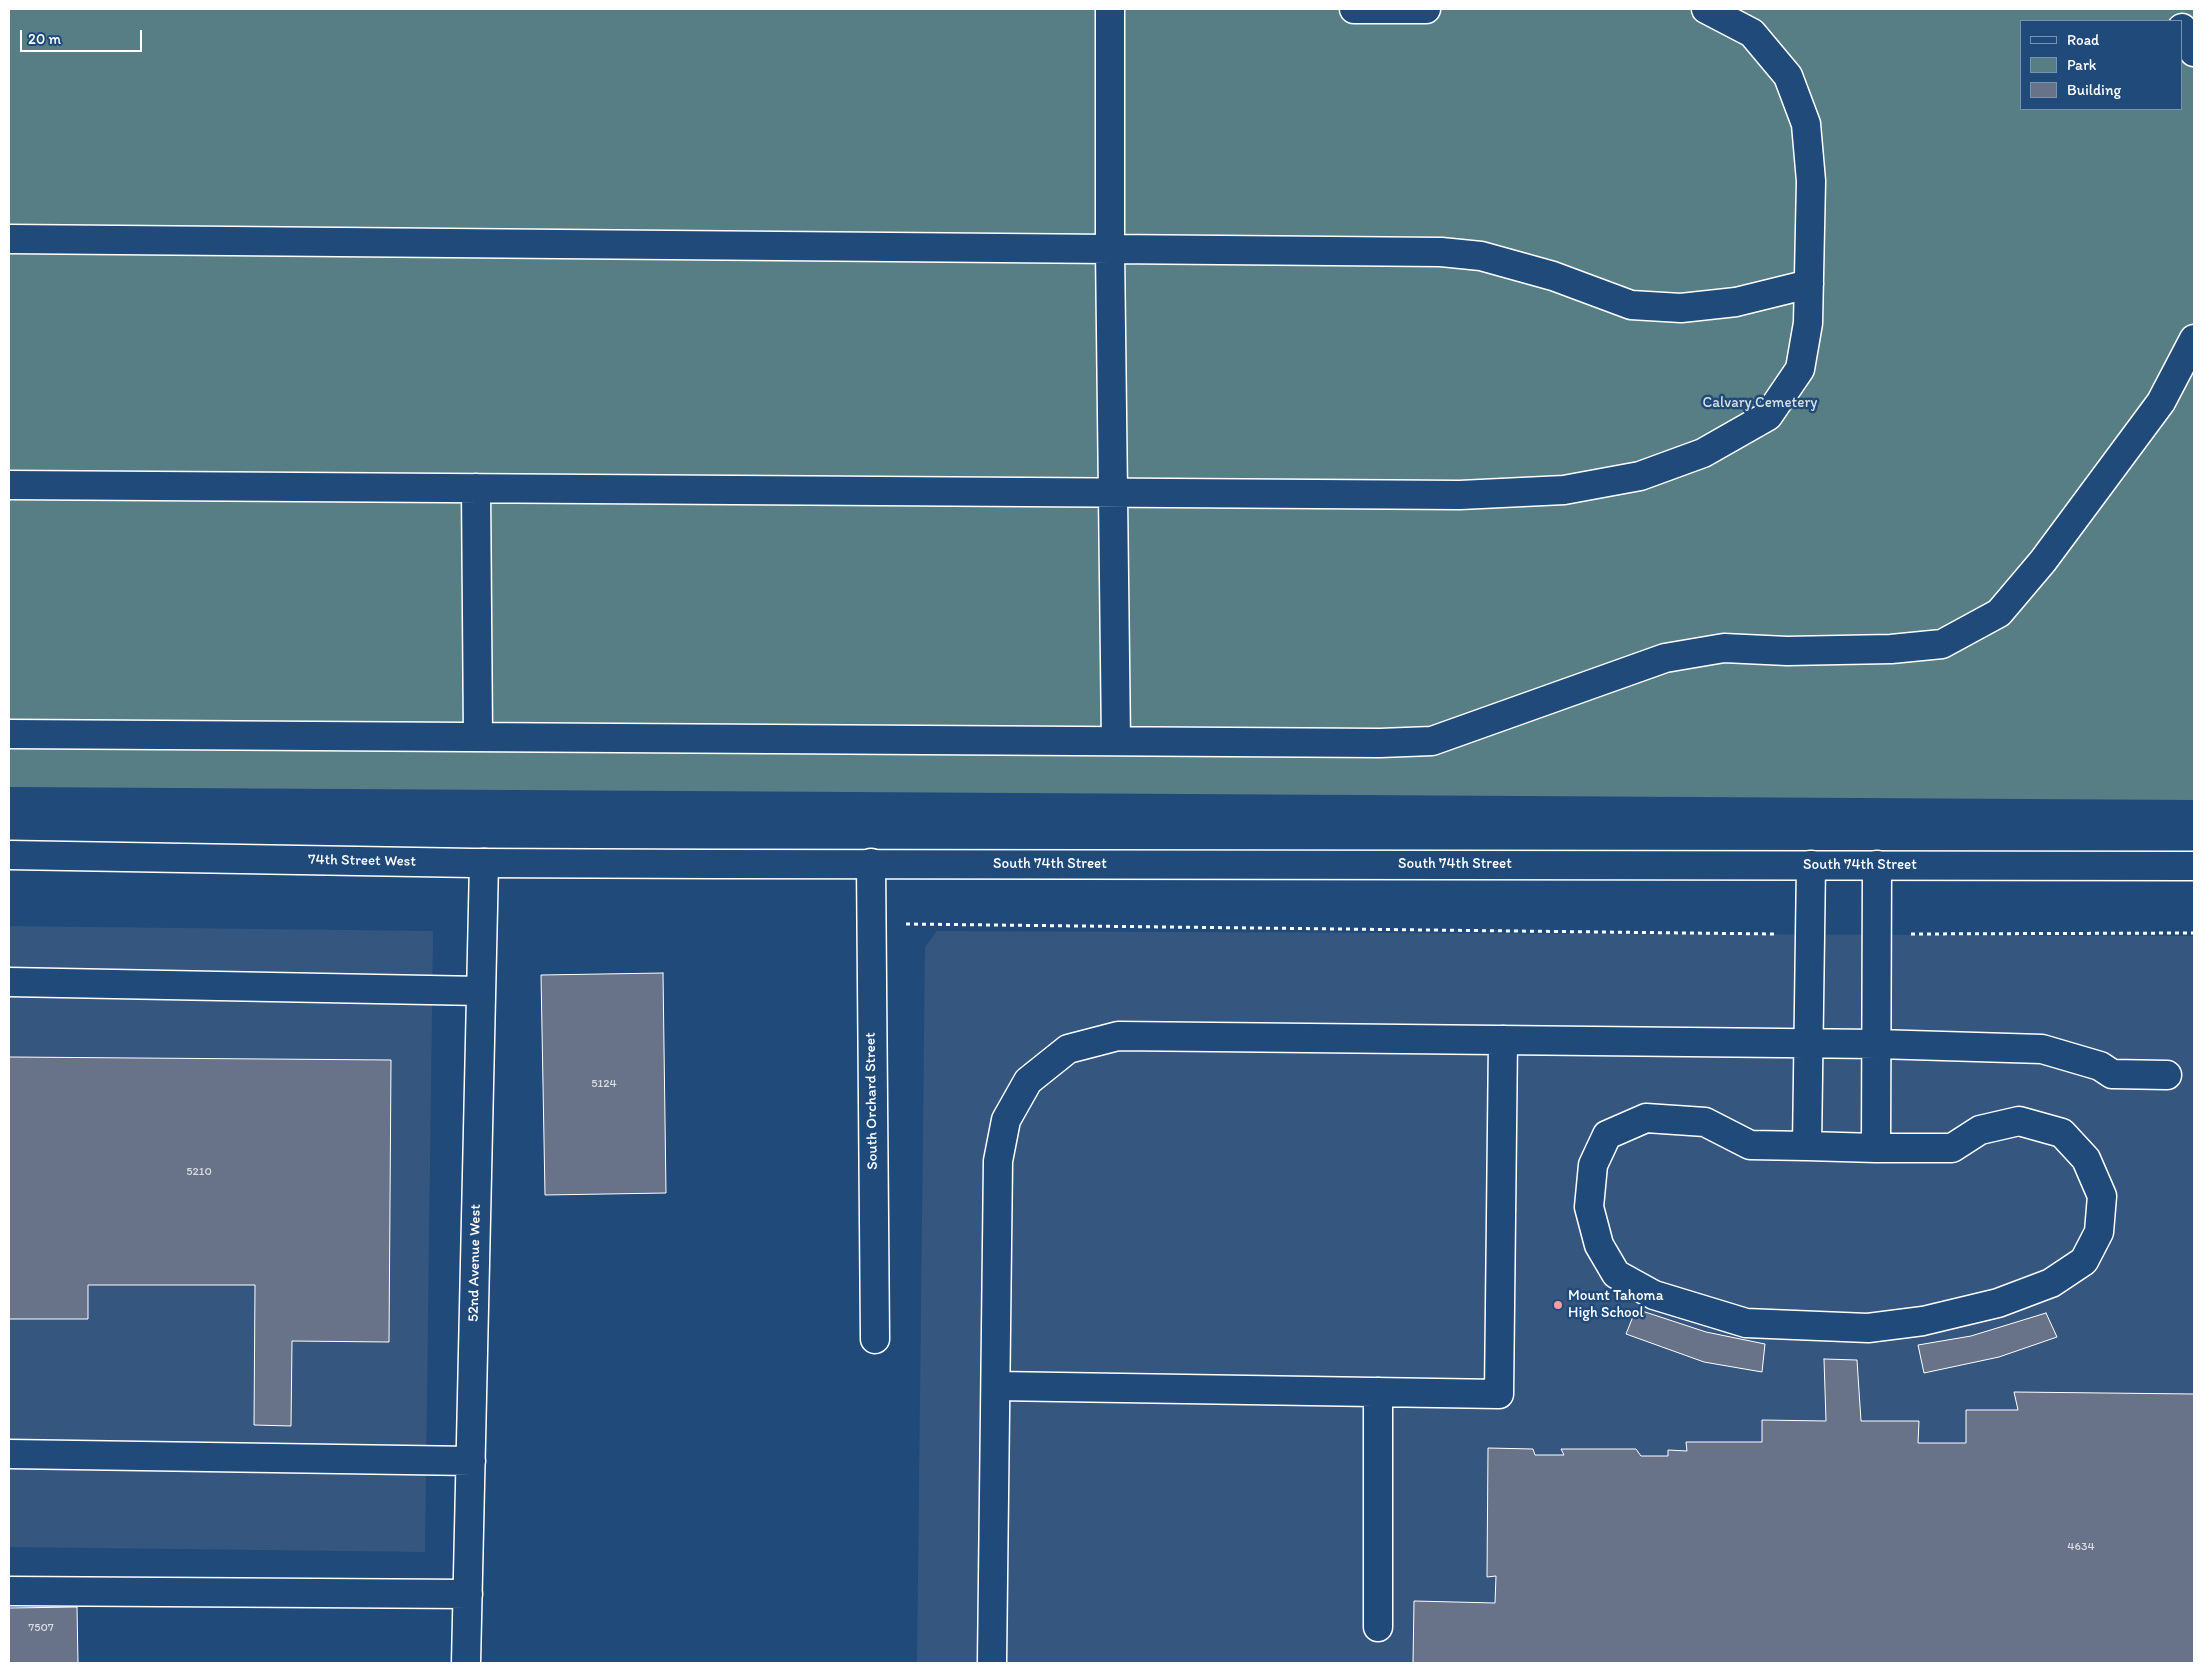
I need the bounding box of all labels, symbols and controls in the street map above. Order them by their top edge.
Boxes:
scale bar [22,20,145,52]
legend [2020,20,2183,110]
text: 20 m [28,30,61,48]
text: Road [2067,31,2099,49]
text: Park [2067,56,2097,74]
text: Building [2067,81,2121,99]
park label: Calvary Cemetery [1703,394,1817,412]
street label: 74th Street West [308,851,416,871]
street label: South 74th Street [993,855,1107,873]
street label: South 74th Street [1398,855,1512,873]
street label: South 74th Street [1803,856,1917,874]
street label: South Orchard Street [862,1032,882,1170]
house number: 5124 [591,1077,617,1091]
house number: 5210 [186,1165,212,1179]
street label: 52nd Avenue West [465,1204,485,1322]
place label: Mount Tahoma High School [1568,1287,1663,1322]
marker: Mount Tahoma High School [1552,1299,1564,1311]
house number: 4634 [2067,1540,2095,1554]
house number: 7507 [28,1621,54,1635]

